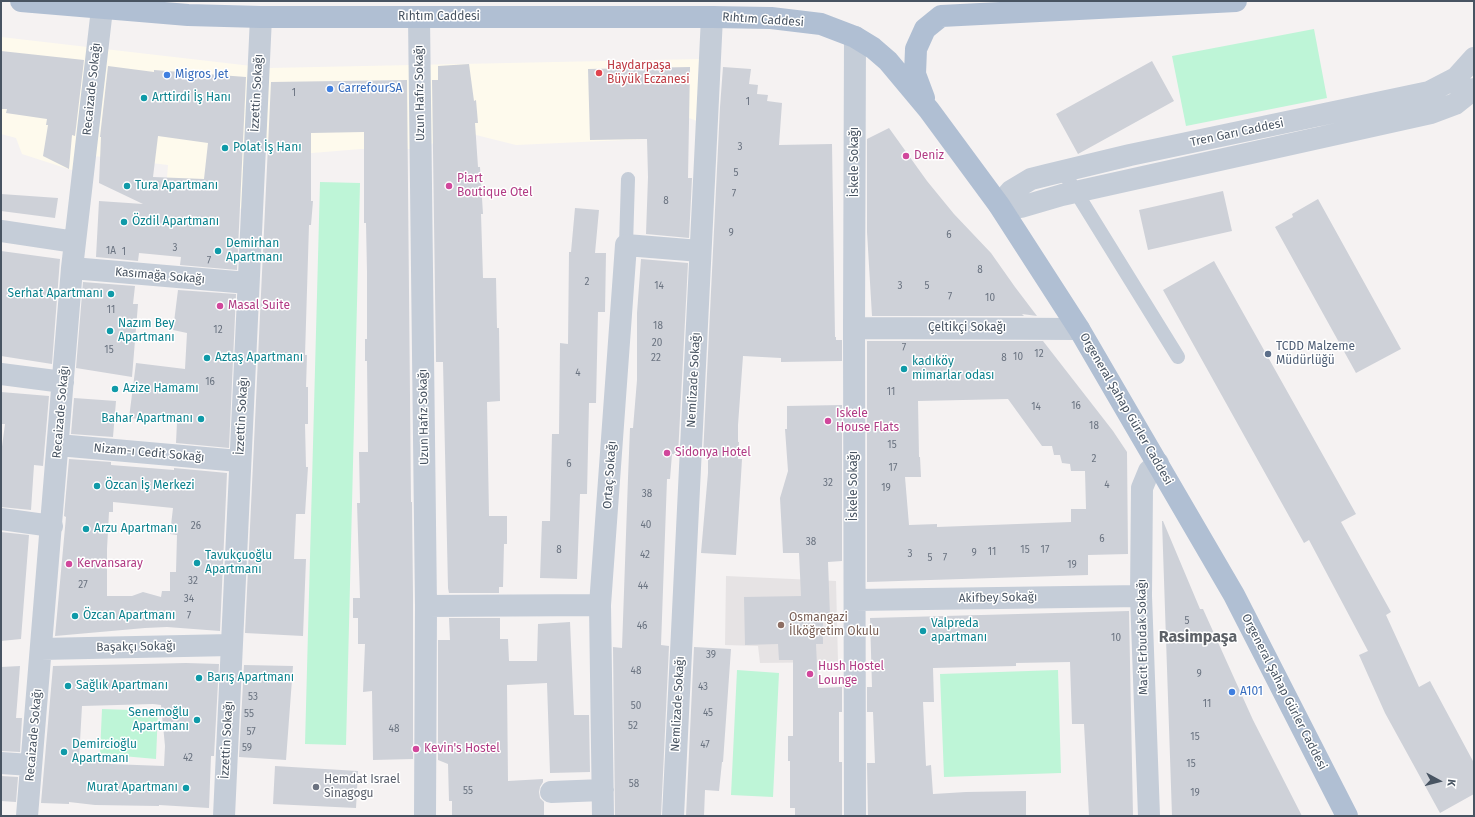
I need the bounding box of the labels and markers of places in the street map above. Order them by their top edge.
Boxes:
place label: Haydarpaşa Büyük Eczanesi [607,59,690,87]
place label: Migros Jet [175,68,229,82]
marker: Haydarpaşa Büyük Eczanesi [594,68,604,78]
marker: Migros Jet [162,70,172,80]
place label: CarrefourSA [338,82,402,96]
marker: CarrefourSA [325,84,335,94]
place label: Arttirdi İş Hanı [152,91,231,105]
marker: Arttirdi İş Hanı [139,93,149,103]
place label: Polat İş Hanı [233,141,302,155]
marker: Polat İş Hanı [220,143,230,153]
place label: Deniz [914,149,944,163]
marker: Deniz [901,151,911,161]
place label: Piart Boutique Otel [457,172,532,200]
place label: Tura Apartmanı [135,179,218,193]
marker: Tura Apartmanı [122,181,132,191]
marker: Piart Boutique Otel [444,181,454,191]
place label: Özdil Apartmanı [132,215,219,229]
marker: Özdil Apartmanı [119,217,129,227]
place label: Demirhan Apartmanı [226,237,283,265]
marker: Demirhan Apartmanı [213,246,223,256]
place label: Serhat Apartmanı [8,287,103,301]
marker: Serhat Apartmanı [106,289,116,299]
place label: Masal Suite [228,299,290,313]
marker: Masal Suite [215,301,225,311]
place label: Nazım Bey Apartmanı [118,317,175,345]
marker: Nazım Bey Apartmanı [105,326,115,336]
place label: TCDD Malzeme Müdürlüğü [1276,340,1355,368]
marker: TCDD Malzeme Müdürlüğü [1263,349,1273,359]
place label: Aztaş Apartmanı [215,351,303,365]
marker: Aztaş Apartmanı [202,353,212,363]
place label: kadıköy mimarlar odası [912,355,994,383]
marker: kadıköy mimarlar odası [899,364,909,374]
place label: Azize Hamamı [123,382,199,396]
marker: Azize Hamamı [110,384,120,394]
place label: Iskele House Flats [836,407,899,435]
place label: Bahar Apartmanı [101,412,193,426]
marker: Bahar Apartmanı [196,414,206,424]
marker: Iskele House Flats [823,416,833,426]
place label: Sidonya Hotel [675,446,751,460]
marker: Sidonya Hotel [662,448,672,458]
place label: Özcan İş Merkezi [105,479,195,493]
marker: Özcan İş Merkezi [92,481,102,491]
place label: Arzu Apartmanı [94,522,177,536]
marker: Arzu Apartmanı [81,524,91,534]
place label: Tavukçuoğlu Apartmanı [205,549,272,577]
place label: Kervansaray [77,557,143,571]
marker: Tavukçuoğlu Apartmanı [192,558,202,568]
marker: Kervansaray [64,559,74,569]
place label: Özcan Apartmanı [83,609,175,623]
marker: Özcan Apartmanı [70,611,80,621]
place label: Osmangazi İlköğretim Okulu [789,611,879,639]
place label: Valpreda apartmanı [931,617,987,645]
marker: Osmangazi İlköğretim Okulu [776,620,786,630]
marker: Valpreda apartmanı [918,626,928,636]
place label: Hush Hostel Lounge [818,660,884,688]
marker: Hush Hostel Lounge [805,669,815,679]
place label: Barış Apartmanı [207,671,294,685]
marker: Barış Apartmanı [194,673,204,683]
place label: Sağlık Apartmanı [76,679,168,693]
marker: Sağlık Apartmanı [63,681,73,691]
place label: A101 [1240,685,1263,699]
marker: A101 [1227,687,1237,697]
place label: Senemoğlu Apartmanı [128,706,189,734]
marker: Senemoğlu Apartmanı [192,715,202,725]
place label: Demircioğlu Apartmanı [72,738,137,766]
place label: Kevin's Hostel [424,742,500,756]
marker: Kevin's Hostel [411,744,421,754]
marker: Demircioğlu Apartmanı [59,747,69,757]
place label: Hemdat Israel Sinagogu [324,773,400,801]
place label: Murat Apartmanı [87,781,178,795]
marker: Hemdat Israel Sinagogu [311,782,321,792]
marker: Murat Apartmanı [181,783,191,793]

